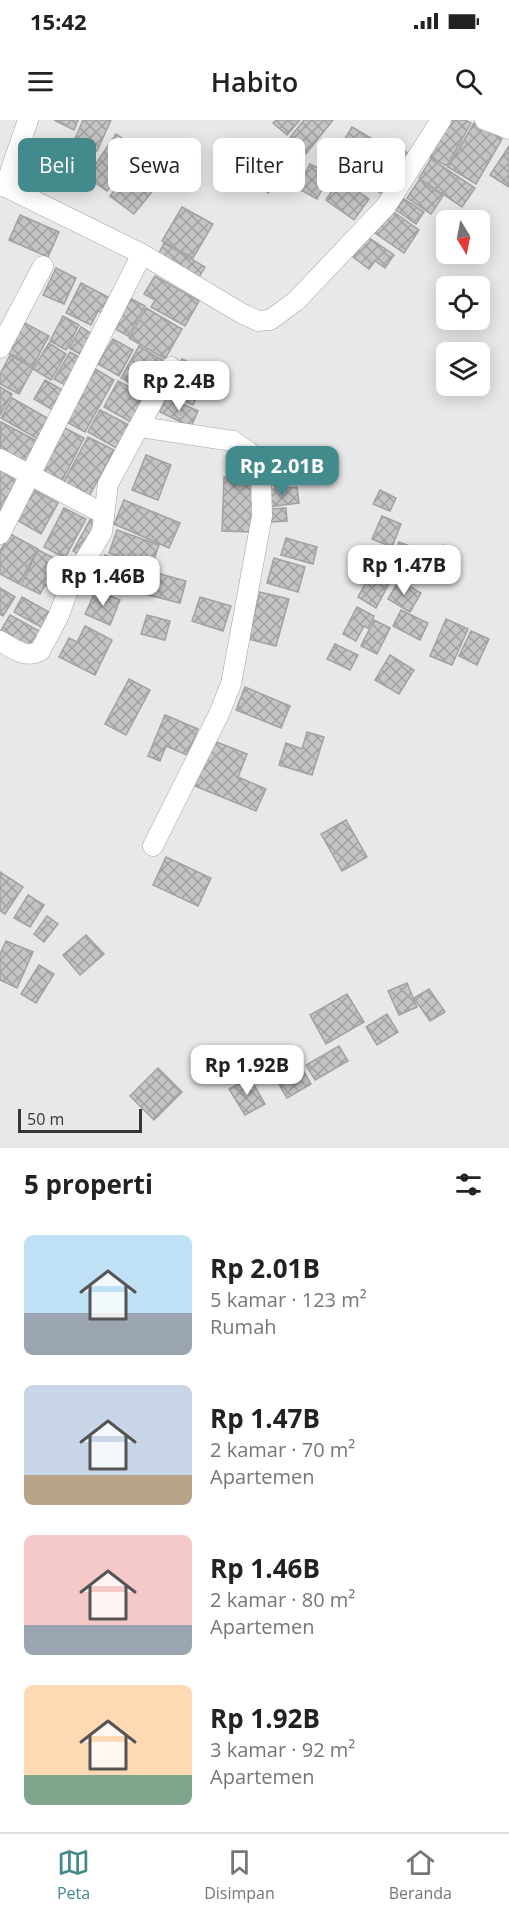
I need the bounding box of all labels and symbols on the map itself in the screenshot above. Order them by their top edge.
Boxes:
north arrow [436,210,490,264]
pin: Rp 2.4B [124,361,234,412]
pin: Rp 2.01B [220,446,344,497]
pin: Rp 1.47B [342,545,466,596]
pin: Rp 1.46B [41,556,165,607]
pin: Rp 1.92B [185,1045,309,1096]
scale bar [18,1106,142,1133]

